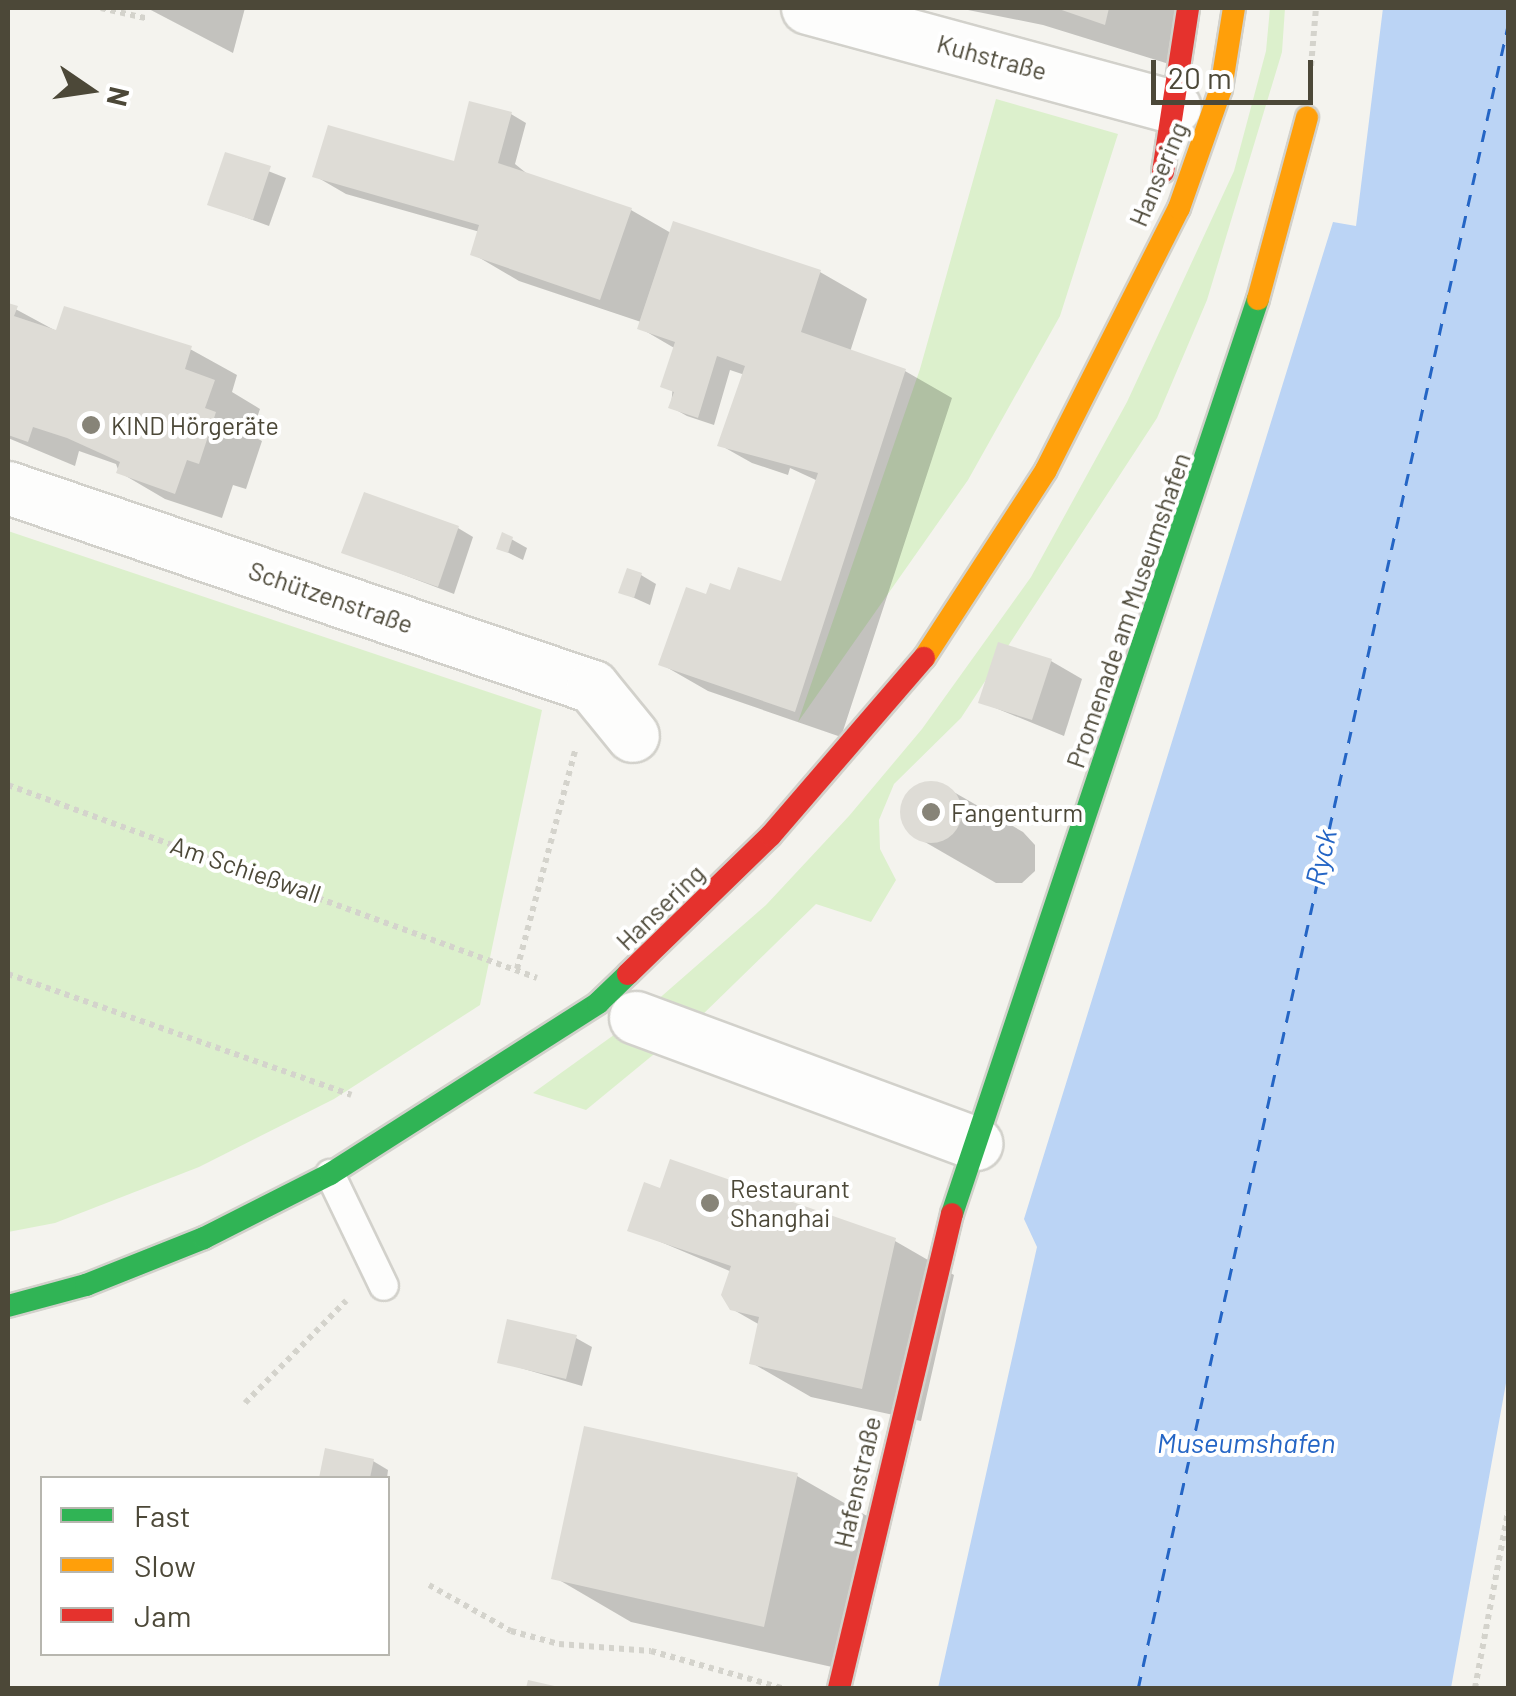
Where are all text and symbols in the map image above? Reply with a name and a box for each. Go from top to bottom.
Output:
street label: Kuhstraße [934,28,1050,86]
north arrow [40,40,140,140]
scale bar [1156,40,1318,102]
text: 20 m [1168,59,1232,95]
text: N [101,84,138,110]
street label: Hansering [1123,117,1193,231]
place label: KIND Hörgeräte [111,410,279,440]
marker: KIND Hörgeräte [80,414,102,436]
street label: Promenade am Museumshafen [1060,448,1196,772]
street label: Schützenstraße [245,555,417,639]
place label: Fangenturm [951,797,1083,827]
marker: Fangenturm [920,801,942,823]
water label: Ryck [1297,826,1343,888]
street label: Am Schießwall [167,829,325,909]
street label: Hansering [610,858,710,956]
place label: Restaurant Shanghai [730,1174,850,1233]
marker: Restaurant Shanghai [699,1192,721,1214]
street label: Hafenstraße [827,1413,887,1551]
water label: Museumshafen [1157,1425,1335,1459]
legend [40,1476,390,1656]
text: Fast [134,1497,191,1533]
text: Slow [134,1547,196,1583]
text: Jam [134,1597,191,1633]

